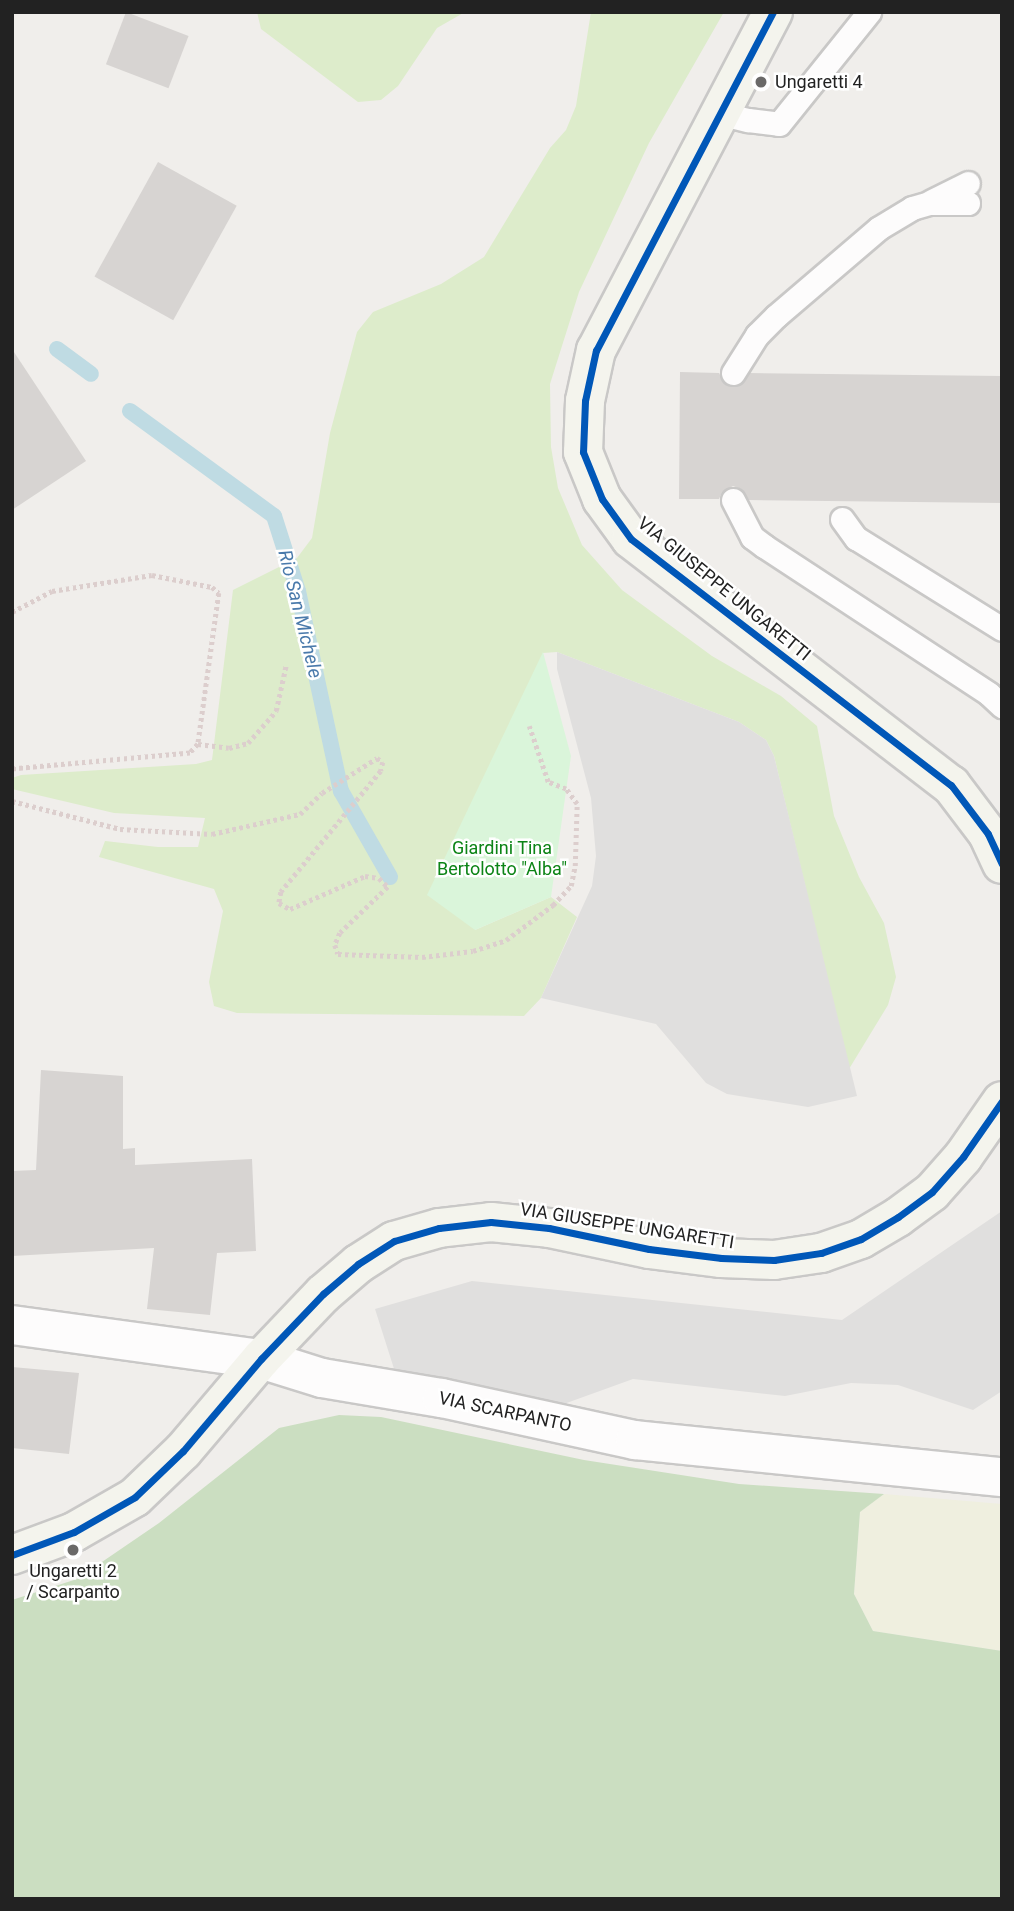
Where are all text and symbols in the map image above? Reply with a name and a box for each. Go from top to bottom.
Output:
place label: Ungaretti 4 [775,71,863,93]
marker: Ungaretti 4 [753,74,769,90]
street label: VIA GIUSEPPE UNGARETTI [633,513,815,665]
water label: Rio San Michele [273,548,327,680]
park label: Giardini Tina Bertolotto "Alba" [437,838,567,880]
street label: VIA GIUSEPPE UNGARETTI [518,1198,736,1254]
street label: VIA SCARPANTO [437,1387,573,1437]
marker: Ungaretti 2 / Scarpanto [65,1542,81,1558]
place label: Ungaretti 2 / Scarpanto [26,1561,120,1604]

